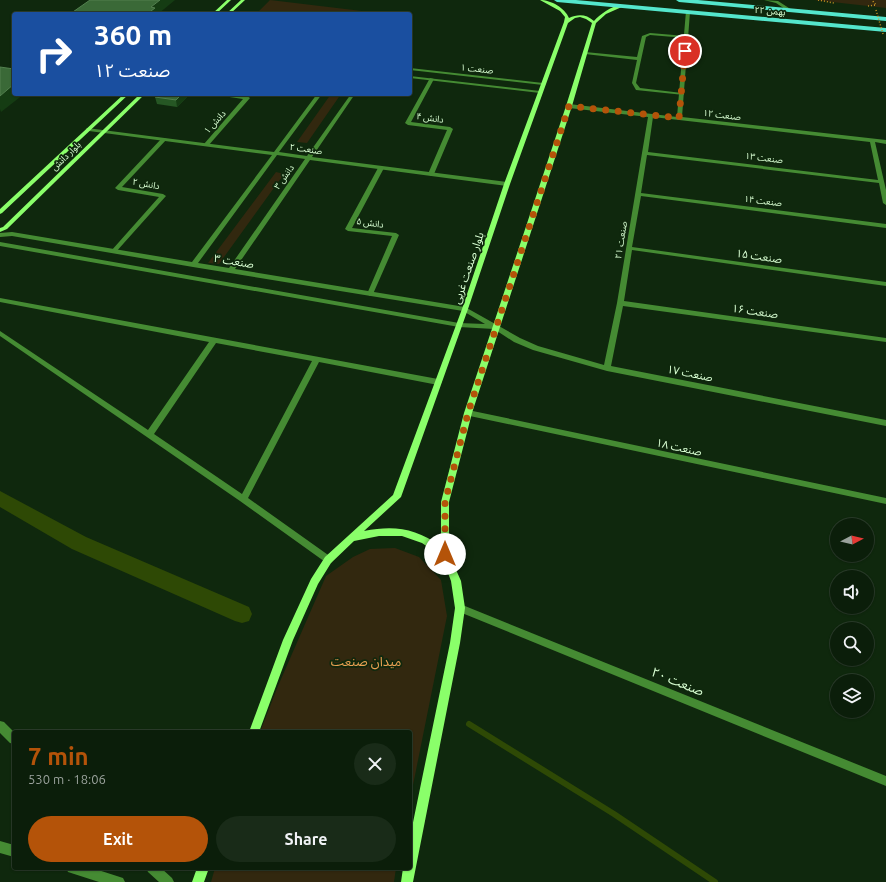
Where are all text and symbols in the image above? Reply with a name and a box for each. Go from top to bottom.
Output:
street label: ۲۲ بهمن [754,5,786,17]
text: 360 m [94,19,172,50]
icon: right [28,28,80,80]
pin [668,34,702,68]
icon: arrive [674,40,696,62]
text: صنعت ۱۲ [94,60,170,80]
street label: صنعت ۱ [460,62,494,76]
street label: دانش ۱ [202,108,228,136]
street label: صنعت ۱۲ [702,108,742,122]
street label: دانش ۴ [416,111,444,125]
street label: بلوار دانش [49,139,84,173]
street label: صنعت ۲ [289,142,323,156]
street label: صنعت ۱۳ [744,151,784,165]
street label: دانش ۳ [272,163,296,191]
street label: دانش ۲ [132,177,160,191]
street label: صنعت ۱۴ [743,194,783,208]
street label: دانش ۵ [356,216,384,230]
street label: صنعت ۲۱ [613,220,629,260]
street label: بلوار صنعت غربی [450,230,487,306]
street label: صنعت ۱۵ [735,247,783,265]
street label: صنعت ۳ [213,252,255,270]
street label: صنعت ۱۶ [731,302,779,320]
street label: صنعت ۱۷ [666,363,714,383]
street label: صنعت ۱۸ [655,436,703,458]
north arrow [830,518,874,562]
map controls [830,518,874,718]
position arrow [424,533,466,575]
button: sound [830,570,874,614]
button: search [830,622,874,666]
park label: میدان صنعت [331,654,402,670]
street label: صنعت ۲۰ [650,664,706,698]
button: layers [830,674,874,718]
text: 7 min [28,743,89,770]
button: close [354,743,396,785]
text: 530 m · 18:06 [28,772,106,786]
button: Exit [28,816,208,862]
button: Share [216,816,396,862]

